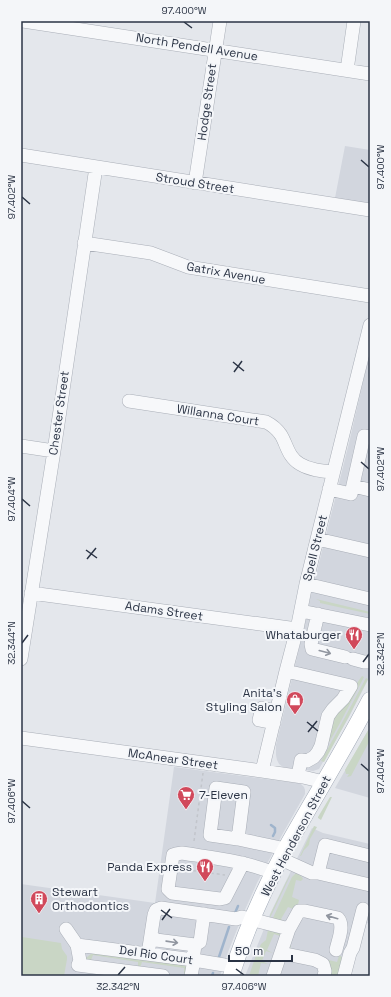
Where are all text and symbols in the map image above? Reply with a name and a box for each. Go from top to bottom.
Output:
text: 97.400°W [161,4,207,17]
street label: North Pendell Avenue [135,29,259,65]
street label: Hodge Street [194,62,220,142]
text: 97.400°W [374,144,387,190]
street label: Stroud Street [155,169,235,197]
text: 97.402°W [5,174,18,219]
street label: Gatrix Avenue [185,258,267,288]
street label: Chester Street [45,370,73,456]
street label: Willanna Court [176,401,260,429]
text: 97.402°W [374,446,387,491]
text: 97.404°W [5,476,18,521]
street label: Spell Street [299,513,331,583]
street label: Adams Street [124,598,204,624]
text: 32.344°N [5,621,18,665]
restaurant icon: Whataburger [344,625,364,650]
place label: Whataburger [266,627,341,643]
text: 32.342°N [374,632,387,676]
one-way arrow [318,649,331,656]
place label: Anita's Styling Salon [206,685,282,715]
shop icon: Anita's Styling Salon [285,690,305,715]
street label: McAnear Street [127,745,219,773]
text: 97.404°W [374,748,387,793]
street label: West Henderson Street [257,773,335,899]
text: 97.406°W [5,778,18,823]
supermarket icon: 7-Eleven [176,785,196,810]
place label: 7-Eleven [199,787,248,803]
restaurant icon: Panda Express [195,857,215,882]
place label: Panda Express [107,859,192,875]
place label: Stewart Orthodontics [52,884,129,914]
building icon: Stewart Orthodontics [29,889,49,914]
one-way arrow [325,913,338,921]
scale bar [229,937,292,963]
one-way arrow [165,938,178,946]
street label: Del Rio Court [118,942,194,968]
text: 50 m [235,943,263,959]
text: 32.342°N [96,980,140,993]
text: 97.406°W [222,980,267,993]

